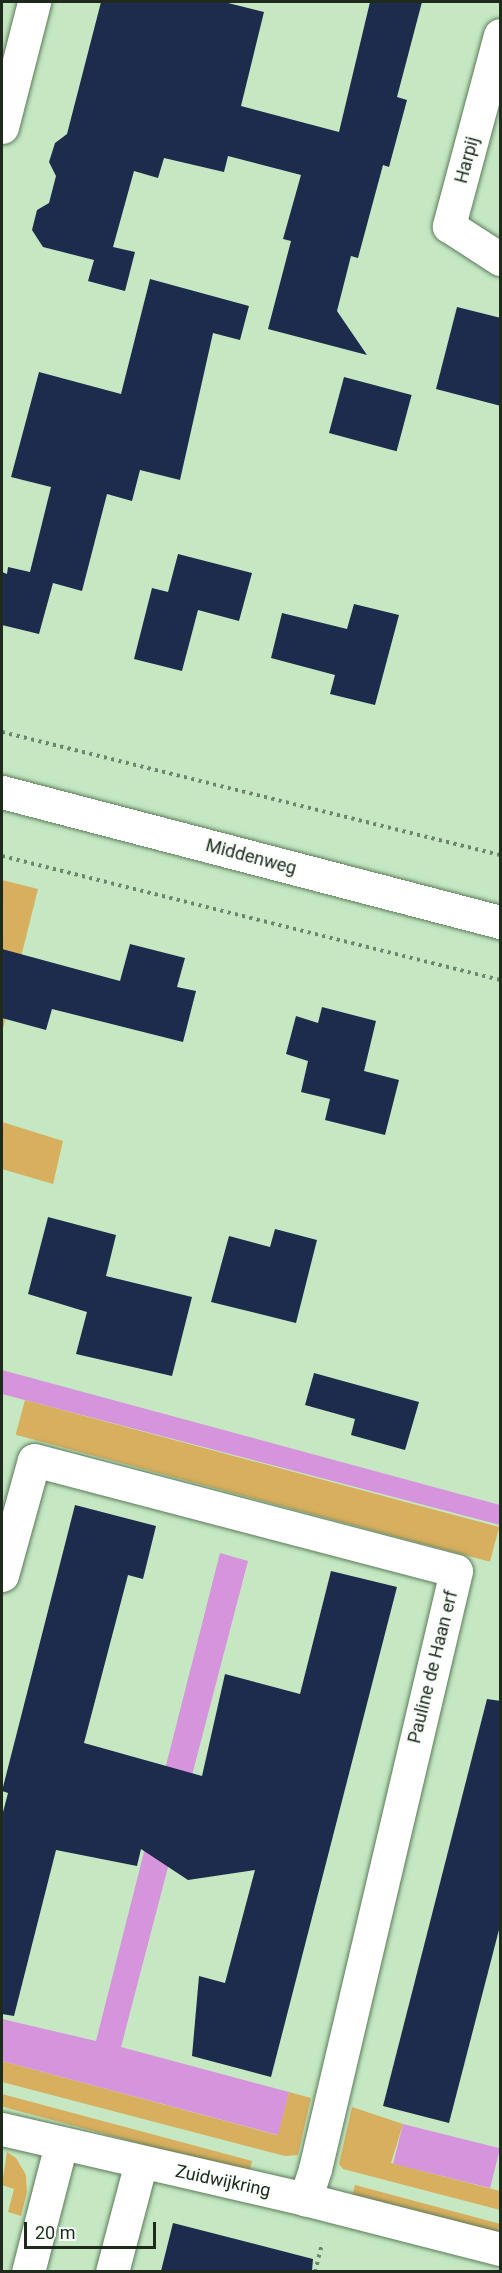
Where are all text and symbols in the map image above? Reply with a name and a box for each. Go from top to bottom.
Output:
street label: Harpij [450,134,484,186]
street label: Middenweg [203,835,299,879]
street label: Pauline de Haan erf [404,1588,462,1746]
street label: Zuidwijkring [173,2160,273,2202]
scale bar [27,2210,159,2248]
text: 20 m [35,2222,75,2243]

